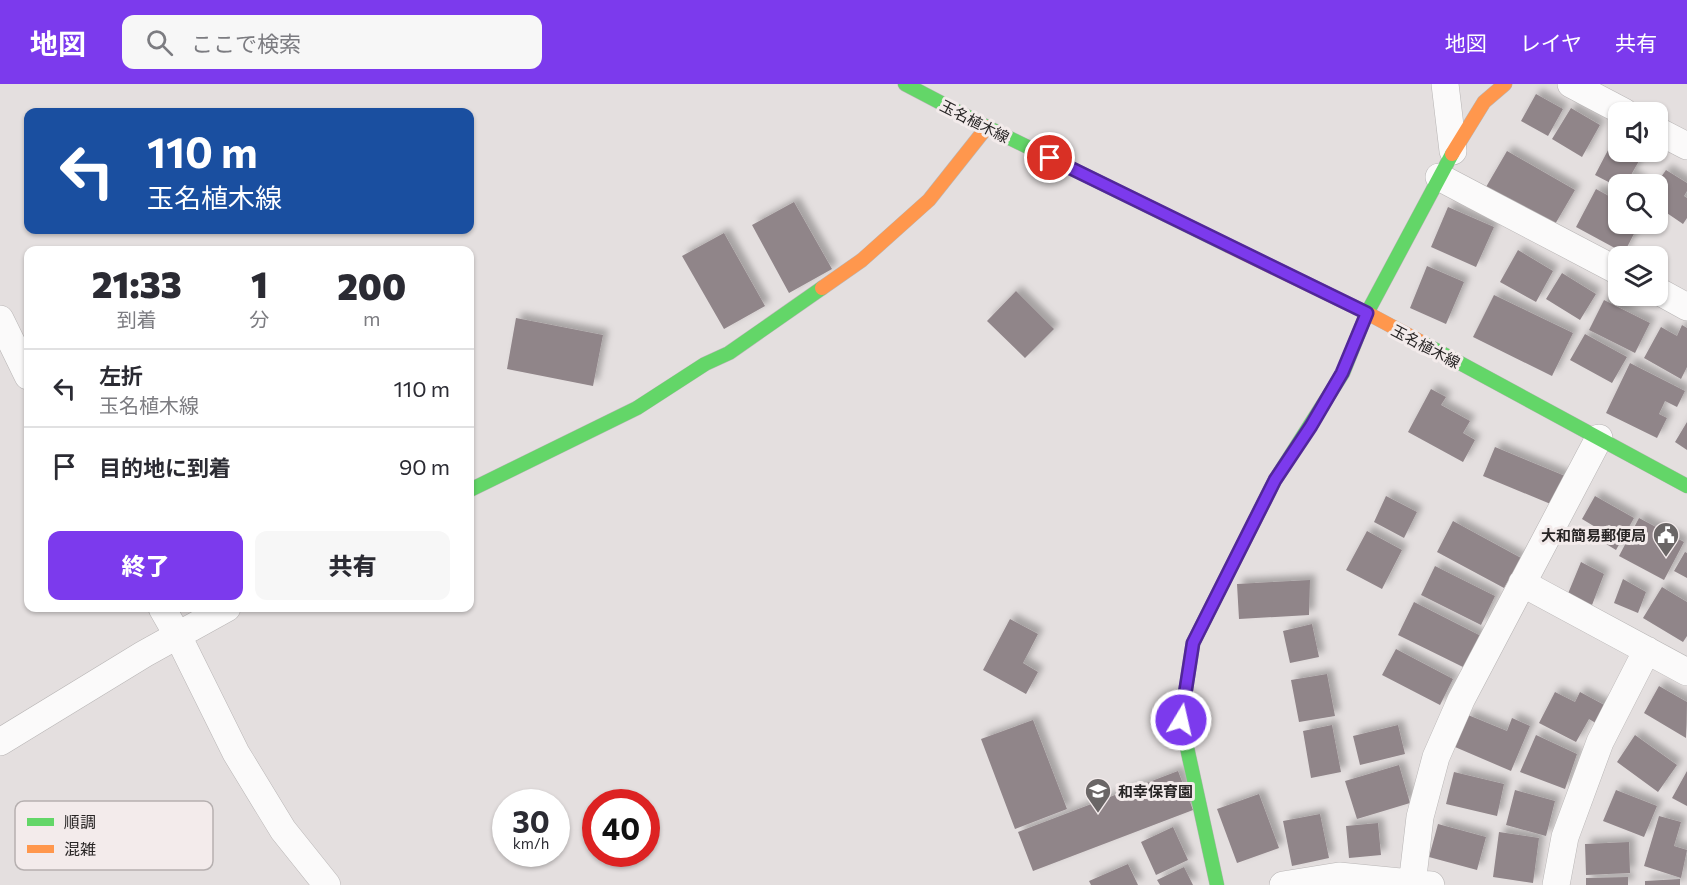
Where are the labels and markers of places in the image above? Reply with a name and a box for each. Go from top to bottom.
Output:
pin [1024,132,1075,183]
public building icon: 大和簡易郵便局 [1651,520,1681,558]
place label: 大和簡易郵便局 [1541,526,1646,544]
school or university icon: 和幸保育園 [1083,776,1113,814]
place label: 和幸保育園 [1118,782,1193,800]

